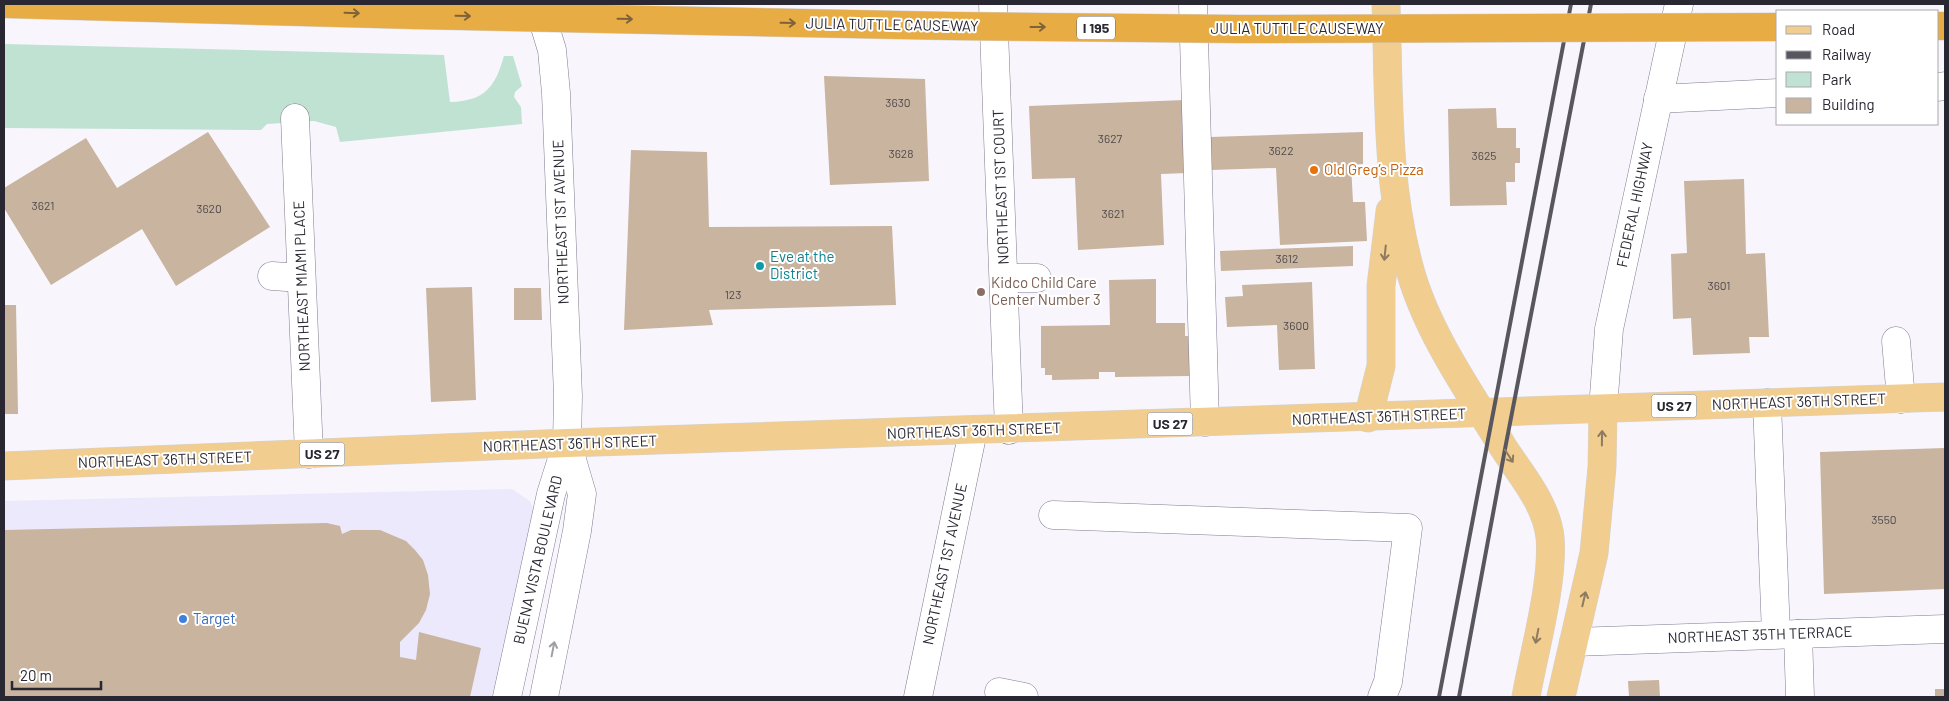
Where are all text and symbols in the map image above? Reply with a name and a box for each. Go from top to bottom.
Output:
one-way arrow [344,8,360,18]
legend [1776,10,1939,125]
one-way arrow [454,11,471,21]
street label: JULIA TUTTLE CAUSEWAY [805,13,979,35]
one-way arrow [617,14,633,24]
road number: I 195 [1077,16,1115,40]
one-way arrow [780,18,796,28]
street label: JULIA TUTTLE CAUSEWAY [1211,19,1383,37]
text: Road [1822,20,1855,38]
one-way arrow [1030,22,1046,32]
text: Railway [1822,45,1871,63]
text: Park [1822,70,1852,88]
house number: 3630 [885,95,911,109]
text: Building [1822,95,1875,113]
street label: NORTHEAST 1ST COURT [988,109,1012,265]
house number: 3627 [1098,131,1123,145]
street label: NORTHEAST 1ST AVENUE [548,139,572,305]
street label: FEDERAL HIGHWAY [1612,141,1656,269]
house number: 3622 [1268,143,1294,157]
house number: 3628 [888,146,914,160]
house number: 3625 [1472,148,1496,162]
place label: Old Greg’s Pizza [1324,160,1424,178]
marker: Old Greg’s Pizza [1308,164,1320,176]
house number: 3621 [32,198,54,212]
street label: NORTHEAST MIAMI PLACE [289,200,313,372]
house number: 3620 [196,201,222,215]
house number: 3621 [1102,206,1124,220]
one-way arrow [1380,245,1390,261]
place label: Eve at the District [770,247,834,282]
house number: 3612 [1276,251,1298,265]
marker: Eve at the District [754,260,766,272]
place label: Kidco Child Care Center Number 3 [991,273,1101,308]
house number: 3601 [1707,278,1731,292]
marker: Kidco Child Care Center Number 3 [975,286,987,298]
house number: 123 [725,287,741,301]
house number: 3600 [1283,318,1309,332]
street label: NORTHEAST 36TH STREET [1712,389,1886,413]
road number: US 27 [1652,394,1696,418]
street label: NORTHEAST 36TH STREET [1292,404,1466,428]
road number: US 27 [1148,412,1192,436]
street label: NORTHEAST 36TH STREET [887,418,1061,442]
one-way arrow [1597,430,1607,446]
street label: NORTHEAST 36TH STREET [483,431,657,455]
road number: US 27 [300,442,344,466]
street label: NORTHEAST 36TH STREET [78,447,252,471]
one-way arrow [1504,448,1514,462]
street label: BUENA VISTA BOULEVARD [509,474,565,646]
street label: NORTHEAST 1ST AVENUE [918,481,970,646]
house number: 3550 [1871,512,1897,526]
one-way arrow [1580,591,1589,607]
place label: Target [193,609,236,627]
marker: Target [177,613,189,625]
street label: NORTHEAST 35TH TERRACE [1667,622,1853,646]
one-way arrow [1532,628,1542,644]
one-way arrow [549,642,558,658]
scale bar [12,658,101,690]
text: 20 m [20,666,52,684]

